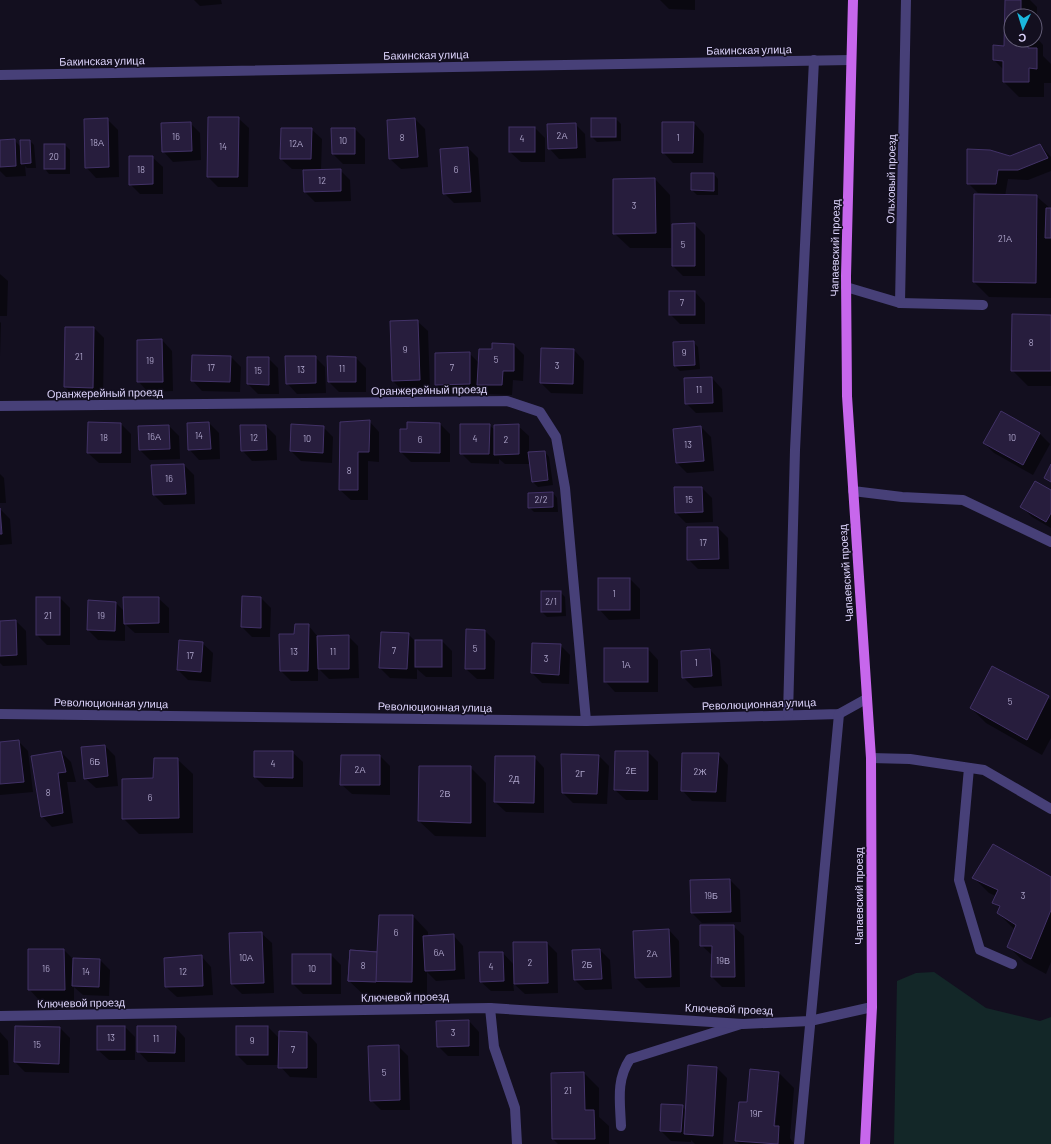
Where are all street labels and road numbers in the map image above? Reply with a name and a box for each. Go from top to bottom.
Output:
street label: Бакинская улица [706,42,793,57]
street label: Бакинская улица [383,47,470,62]
street label: Бакинская улица [59,53,146,68]
street label: Ольховый проезд [883,134,898,224]
street label: Чапаевский проезд [827,199,842,297]
street label: Оранжерейный проезд [371,382,488,397]
street label: Оранжерейный проезд [47,385,164,400]
street label: Чапаевский проезд [836,523,855,622]
street label: Революционная улица [54,695,169,710]
street label: Революционная улица [702,695,817,712]
street label: Революционная улица [378,699,493,714]
street label: Чапаевский проезд [852,847,865,945]
street label: Ключевой проезд [361,989,450,1004]
street label: Ключевой проезд [37,995,126,1010]
street label: Ключевой проезд [685,1000,774,1017]

